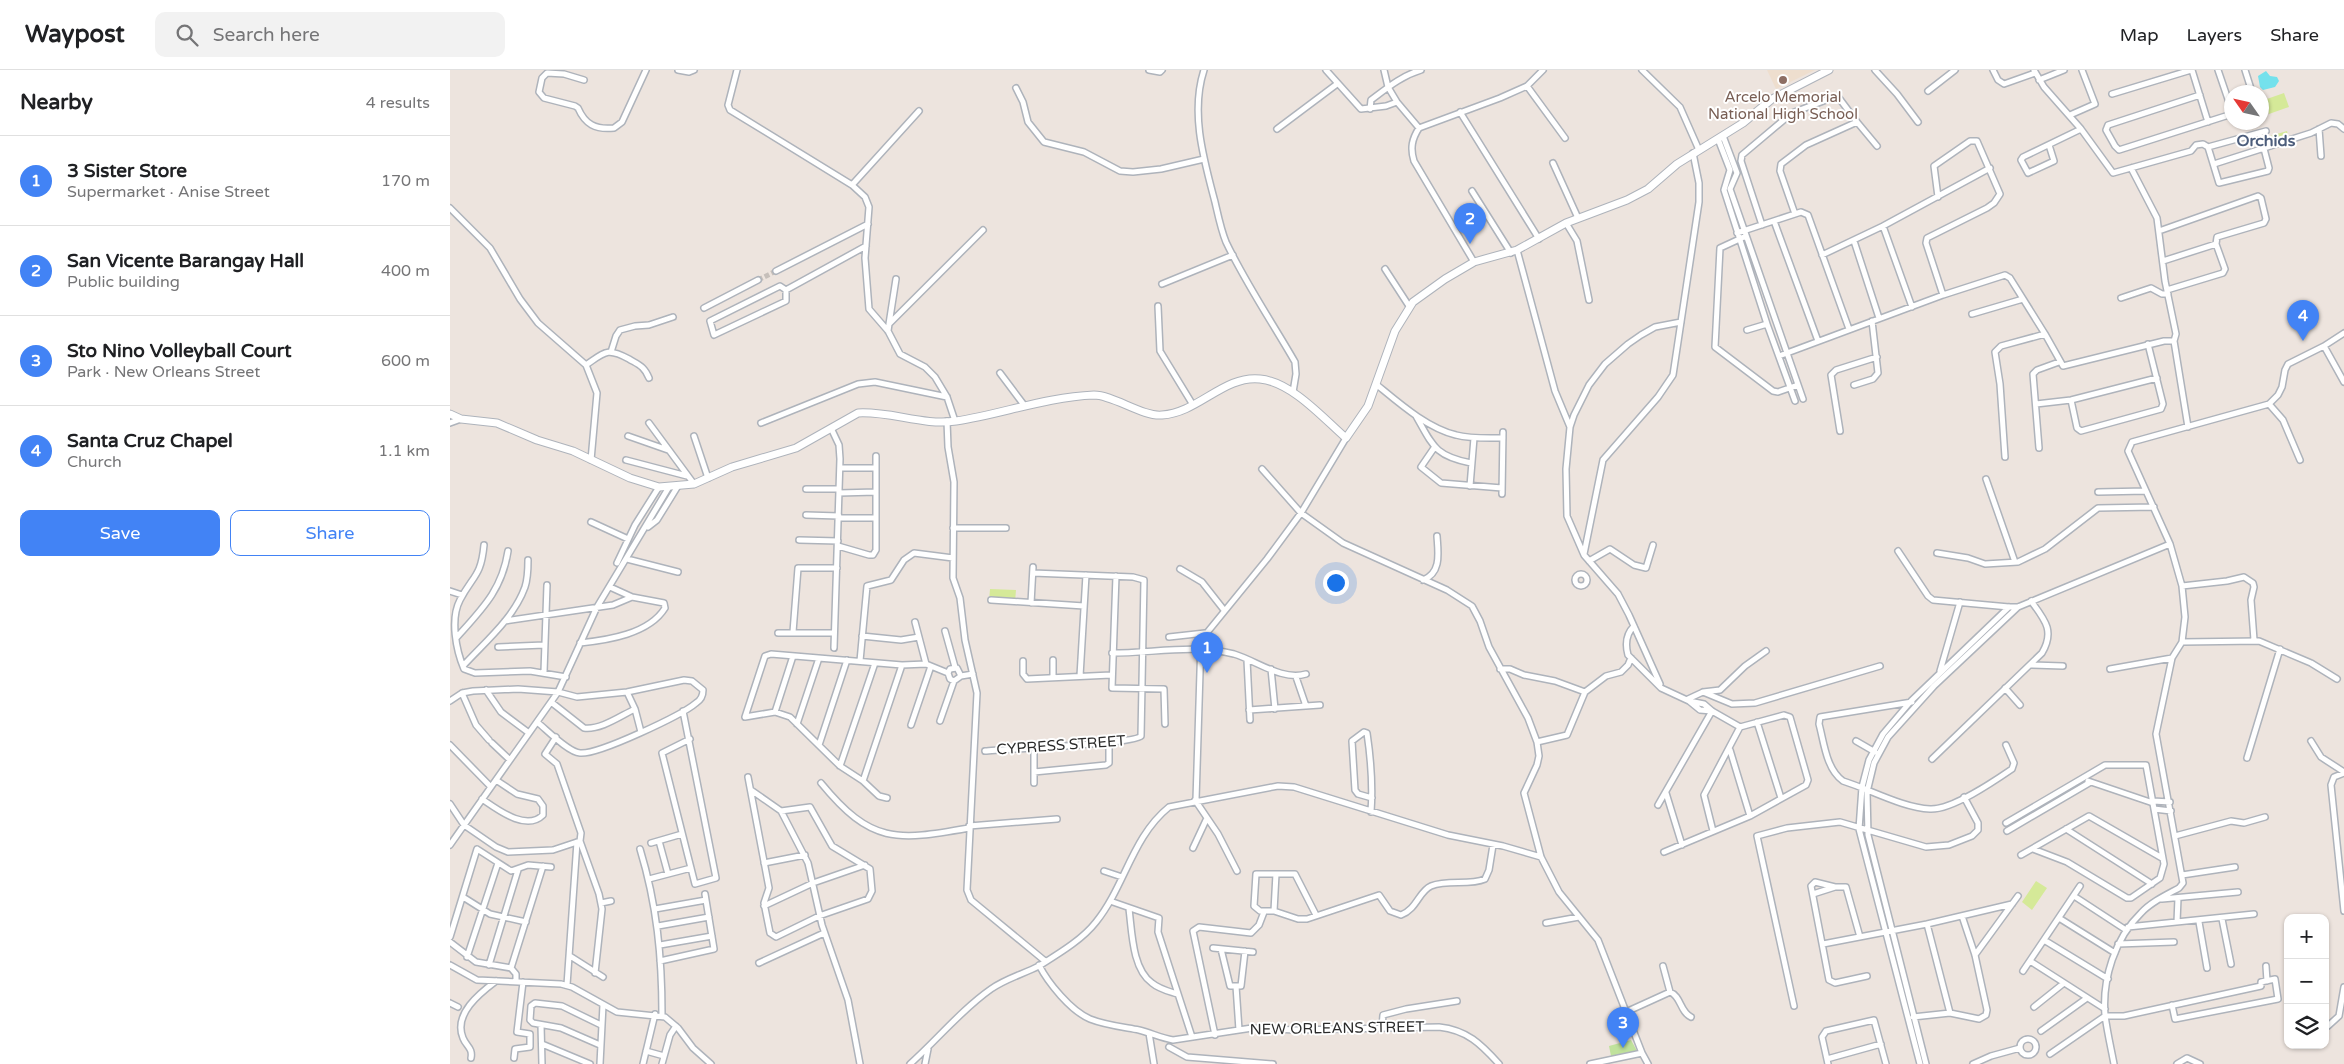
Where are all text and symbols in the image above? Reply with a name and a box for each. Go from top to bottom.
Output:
search box [155,12,505,57]
text: Waypost [25,20,125,49]
icon: search [173,21,201,49]
text: Search here [213,24,320,46]
text: Map [2120,24,2159,46]
text: Layers [2187,24,2242,46]
text: Share [2270,24,2319,46]
marker: Arcelo Memorial National High School [1777,74,1789,86]
north arrow [2224,85,2269,130]
place label: Arcelo Memorial National High School [1708,88,1858,123]
text: Nearby [20,90,93,115]
text: 4 results [366,93,430,113]
district label: Orchids [2237,131,2296,151]
text: 3 Sister Store [67,160,187,182]
text: 1 [31,171,41,191]
text: 170 m [381,171,430,191]
text: Supermarket · Anise Street [67,182,270,202]
pin: 2 [1454,203,1486,244]
text: San Vicente Barangay Hall [67,250,304,272]
text: 2 [31,261,41,281]
text: 400 m [381,261,430,281]
text: Public building [67,272,180,292]
pin: 4 [2287,300,2319,341]
text: Sto Nino Volleyball Court [67,340,291,362]
text: 3 [31,351,41,371]
text: 600 m [381,351,430,371]
text: Park · New Orleans Street [67,362,260,382]
text: Santa Cruz Chapel [67,430,233,452]
text: 4 [31,441,41,461]
text: 1.1 km [378,441,430,461]
text: Church [67,452,122,472]
button: Save [20,510,220,556]
button: Share [230,510,430,556]
your location [1323,570,1349,596]
pin: 1 [1191,632,1223,673]
street label: CYPRESS STREET [996,732,1126,758]
map controls [2284,914,2329,1049]
button: + [2284,914,2329,959]
button: − [2284,959,2329,1004]
button: layers [2284,1004,2329,1049]
pin: 3 [1607,1007,1639,1048]
street label: NEW ORLEANS STREET [1249,1017,1425,1039]

